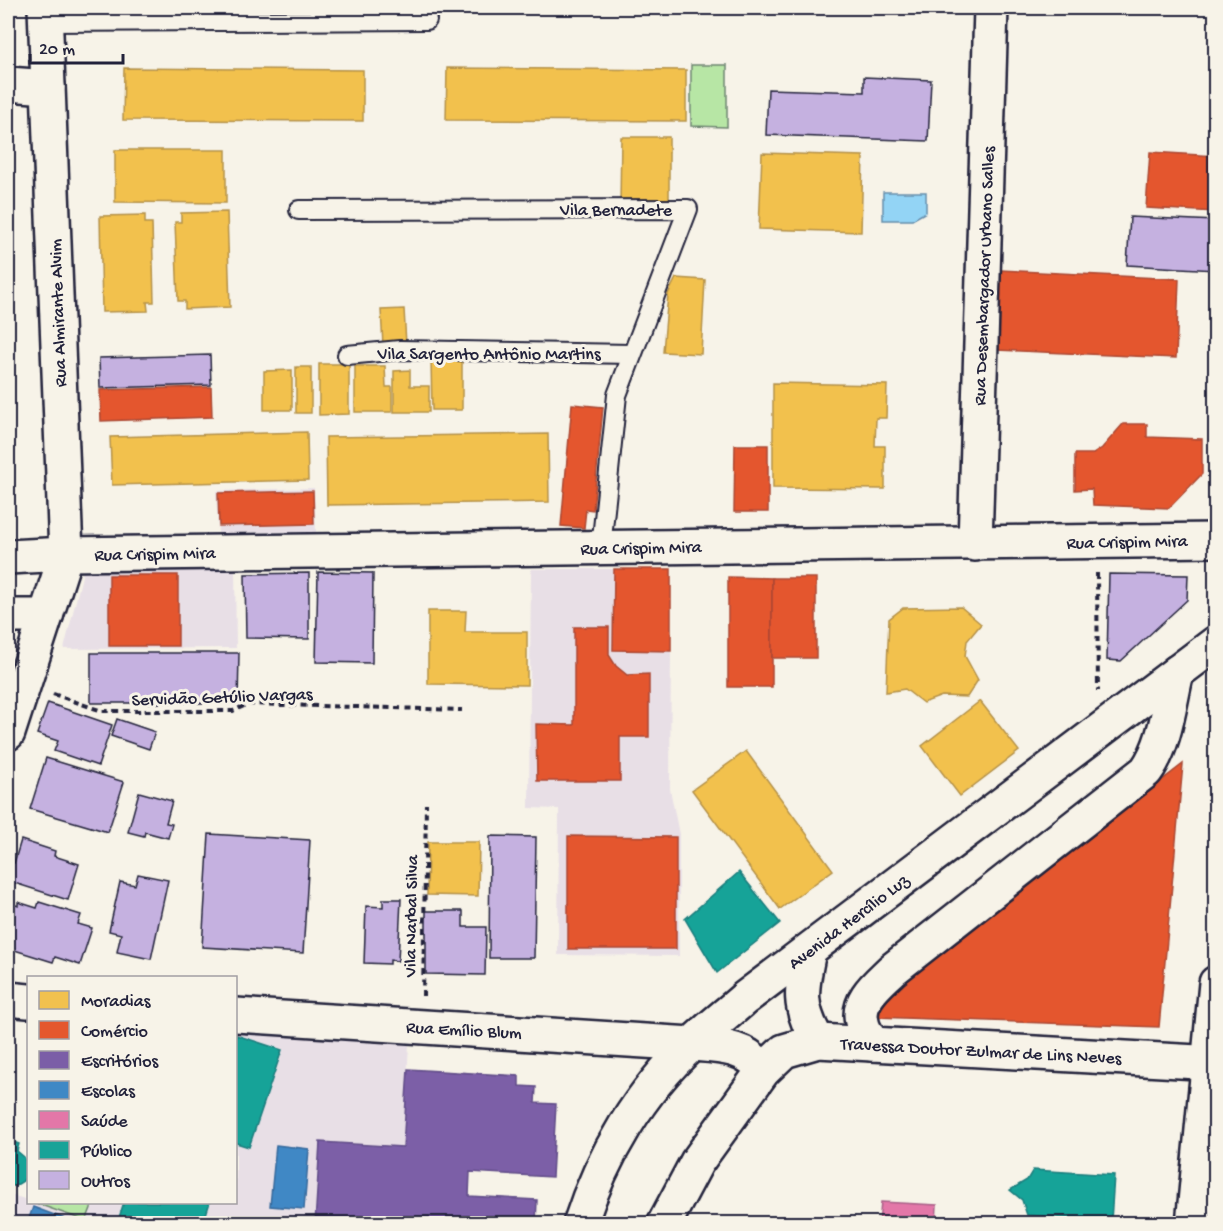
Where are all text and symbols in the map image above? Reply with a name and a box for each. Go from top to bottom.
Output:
scale bar [30,27,123,65]
text: 20 m [39,40,75,61]
street label: Rua Desembargador Urbano Salles [970,145,1001,406]
street label: Vila Bernadete [559,201,673,222]
street label: Rua Almirante Alvim [46,238,73,387]
street label: Vila Sargento Antônio Martins [376,345,602,366]
street label: Rua Crispim Mira [1066,532,1189,555]
street label: Rua Crispim Mira [580,538,703,561]
street label: Rua Crispim Mira [94,544,217,567]
street label: Servidão Getúlio Vargas [131,685,314,712]
street label: Vila Narbal Silva [401,854,424,978]
street label: Avenida Hercílio Luz [785,870,915,975]
legend [27,976,237,1204]
text: Moradias [81,992,152,1013]
street label: Rua Emílio Blum [405,1018,522,1045]
text: Comércio [81,1022,148,1043]
street label: Travessa Doutor Zulmar de Lins Neves [839,1035,1123,1070]
text: Escritórios [81,1052,160,1073]
text: Escolas [81,1082,136,1103]
text: Saúde [81,1112,128,1133]
text: Público [80,1142,132,1163]
text: Outros [81,1172,131,1193]

